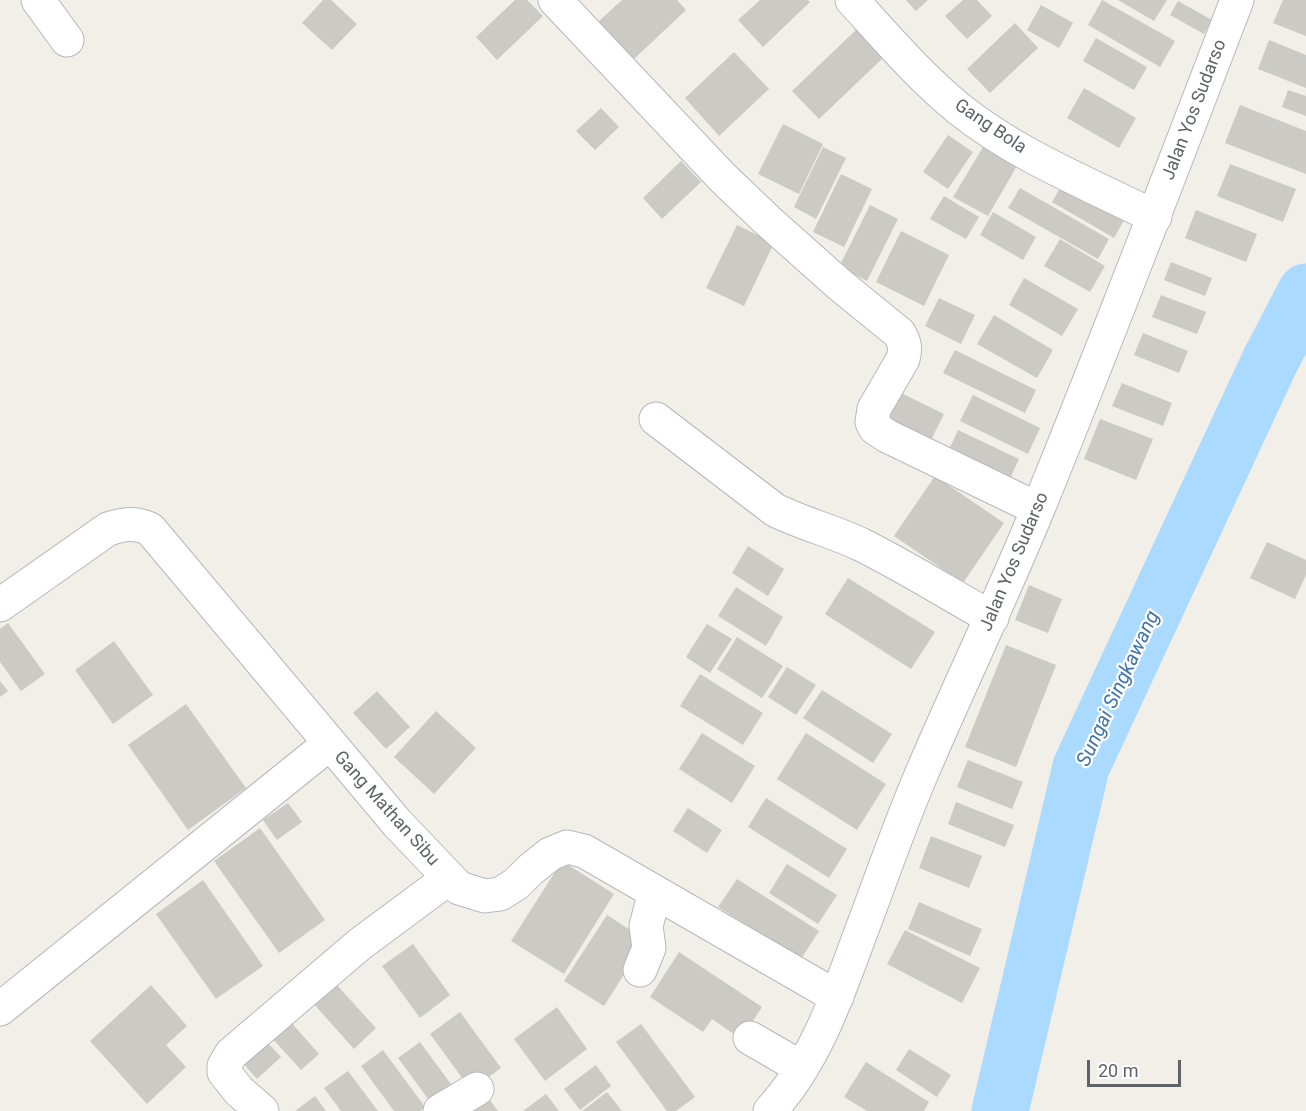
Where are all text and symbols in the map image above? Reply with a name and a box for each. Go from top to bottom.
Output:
street label: Jalan Yos Sudarso [1158,37,1232,183]
street label: Gang Bola [950,95,1030,159]
street label: Jalan Yos Sudarso [976,489,1054,635]
water label: Sungai Singkawang [1072,607,1166,771]
street label: Gang Mathan Sibu [329,747,443,871]
scale bar [1090,1048,1184,1086]
text: 20 m [1098,1060,1138,1081]

